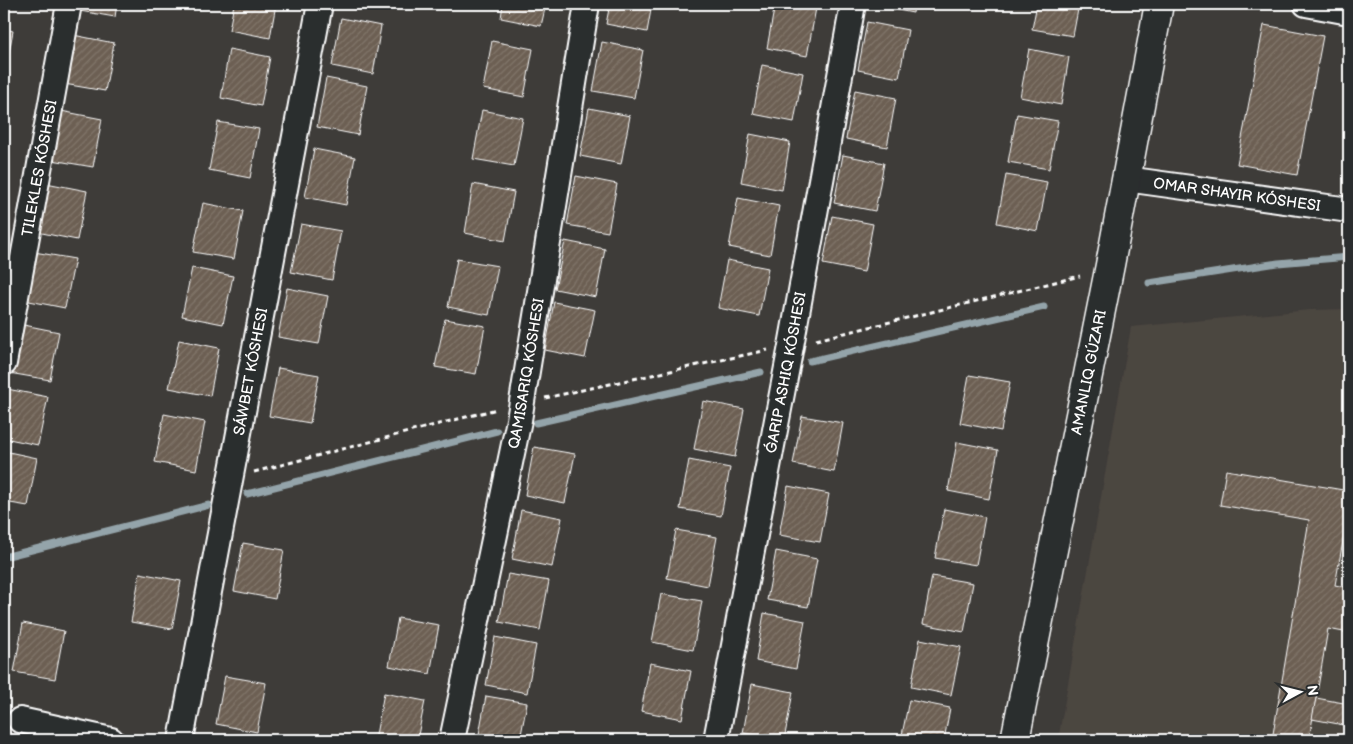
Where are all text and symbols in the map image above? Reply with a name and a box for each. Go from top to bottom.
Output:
street label: TILEKLES KÓSHESI [18,98,62,238]
street label: OMAR SHAYIR KÓSHESI [1152,174,1322,216]
street label: ǴARIP ASHIQ KÓSHESI [762,290,811,455]
street label: QAMISARIQ KÓSHESI [504,297,549,451]
street label: SÁWBET KÓSHESI [230,306,272,437]
street label: AMANLIQ GÚZARI [1067,308,1111,437]
north arrow [1276,666,1326,716]
text: N [1303,684,1321,697]

